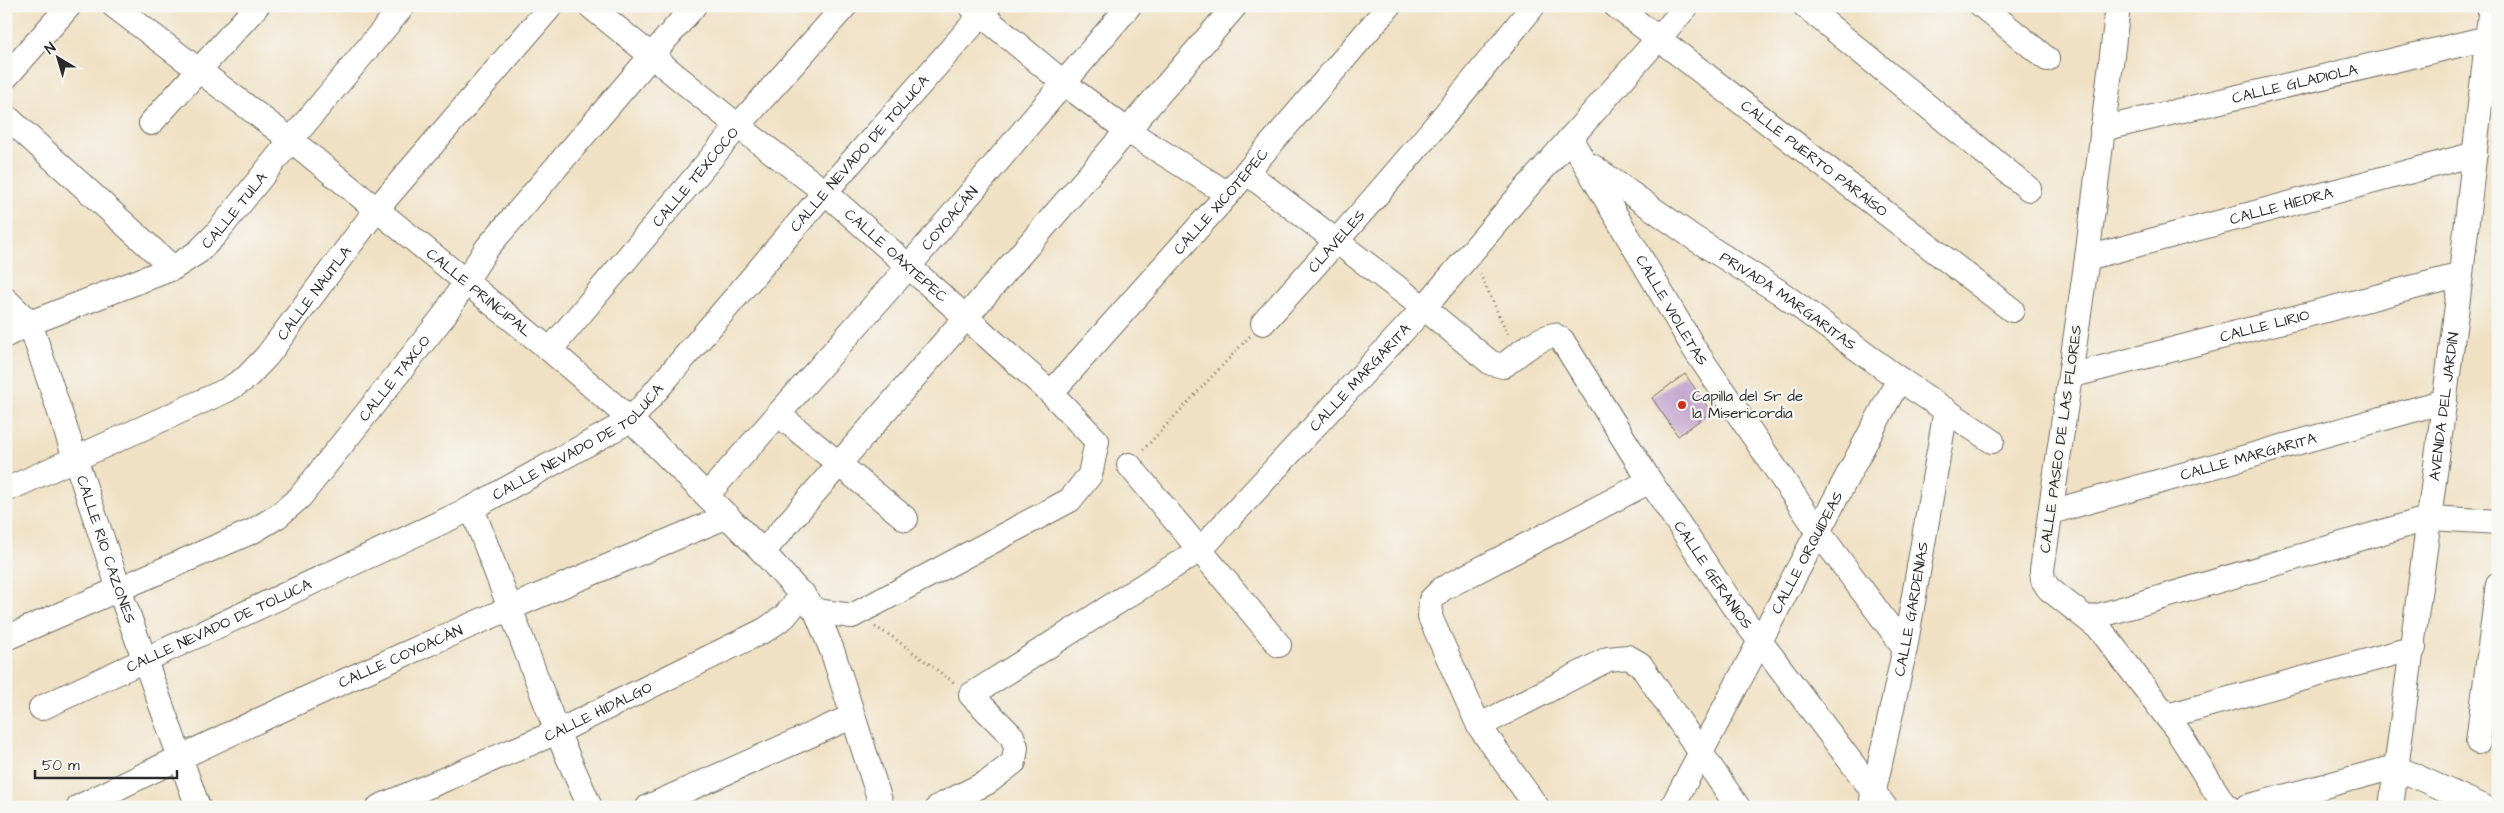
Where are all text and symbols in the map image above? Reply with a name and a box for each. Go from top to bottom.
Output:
north arrow [32,32,82,82]
text: N [41,38,60,59]
street label: CALLE GLADIOLA [2230,59,2360,109]
street label: CALLE NEVADO DE TOLUCA [785,70,934,236]
street label: CALLE PUERTO PARAÍSO [1736,95,1892,222]
street label: CALLE TEXCOCO [647,122,743,231]
street label: CALLE XICOTEPEC [1168,143,1273,259]
street label: CALLE TULA [197,167,272,253]
street label: COYOACÁN [916,182,983,255]
street label: CALLE HIEDRA [2227,182,2336,230]
street label: CALLE OAXTEPEC [840,204,953,307]
street label: CLAVELES [1303,205,1370,277]
street label: CALLE NAUTLA [272,241,356,345]
street label: CALLE PRINCIPAL [422,243,537,342]
street label: PRIVADA MARGARITAS [1716,246,1861,355]
street label: CALLE VIOLETAS [1631,251,1713,370]
street label: CALLE LIRIO [2218,304,2312,347]
street label: CALLE MARGARITA [1305,318,1416,436]
street label: CALLE PASEO DE LAS FLORES [2035,323,2087,554]
street label: CALLE TAXCO [354,331,435,426]
street label: AVENIDA DEL JARDÍN [2424,331,2464,482]
street label: CALLE NEVADO DE TOLUCA [489,378,669,505]
place label: Capilla del Sr de la Misericordia [1692,386,1803,424]
marker: Capilla del Sr de la Misericordia [1676,399,1688,411]
street label: CALLE MARGARITA [2178,427,2319,486]
street label: CALLE RÍO CAZONES [71,473,141,627]
street label: CALLE ORQUÍDEAS [1766,487,1848,618]
street label: CALLE GERANIOS [1669,517,1758,634]
street label: CALLE GARDENIAS [1889,540,1934,678]
street label: CALLE NEVADO DE TOLUCA [123,573,315,678]
street label: CALLE COYOACÁN [335,620,466,693]
street label: CALLE HIDALGO [541,677,656,747]
scale bar [35,748,178,780]
text: 50 m [42,755,80,776]

